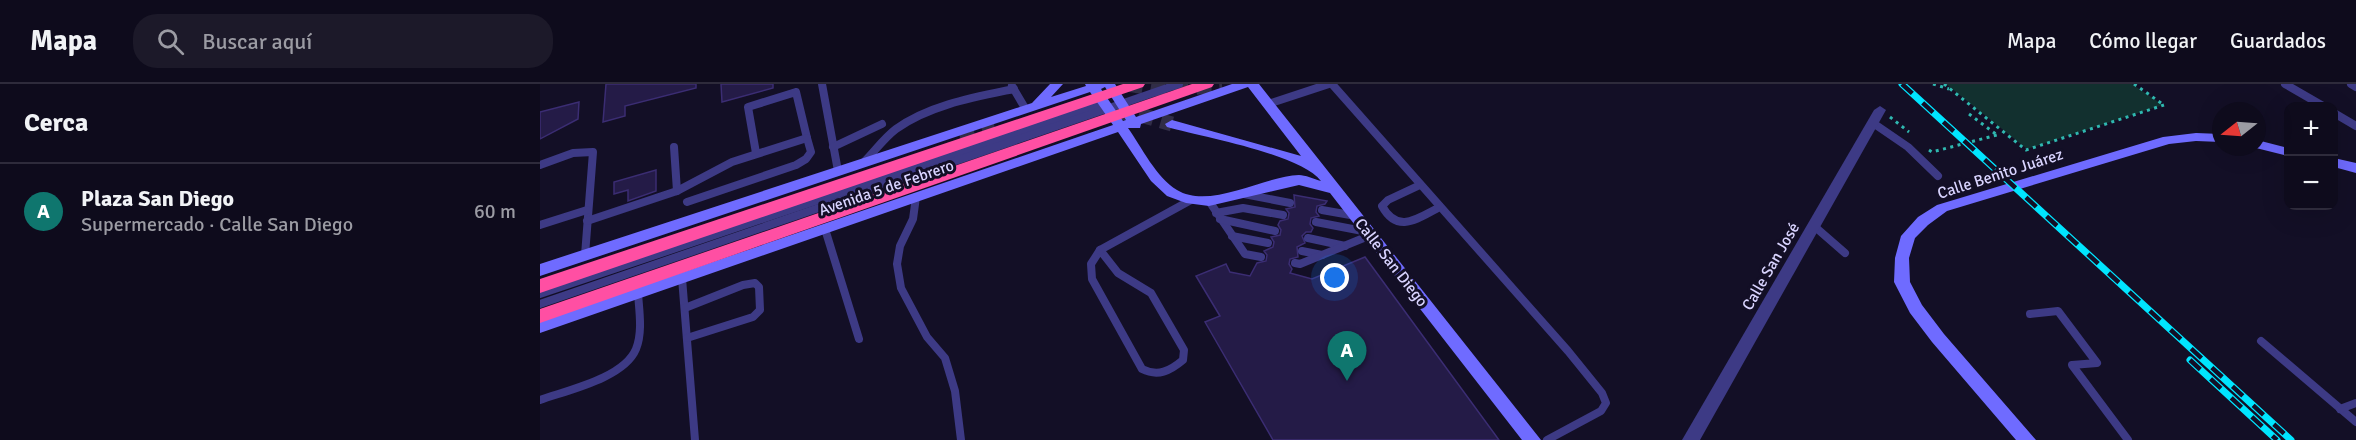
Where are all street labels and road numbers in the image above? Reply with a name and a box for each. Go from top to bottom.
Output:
street label: Calle Benito Juárez [1935,144,2066,204]
street label: Avenida 5 de Febrero [816,155,957,220]
street label: Calle San Diego [1350,214,1432,311]
street label: Calle San José [1738,219,1804,314]

